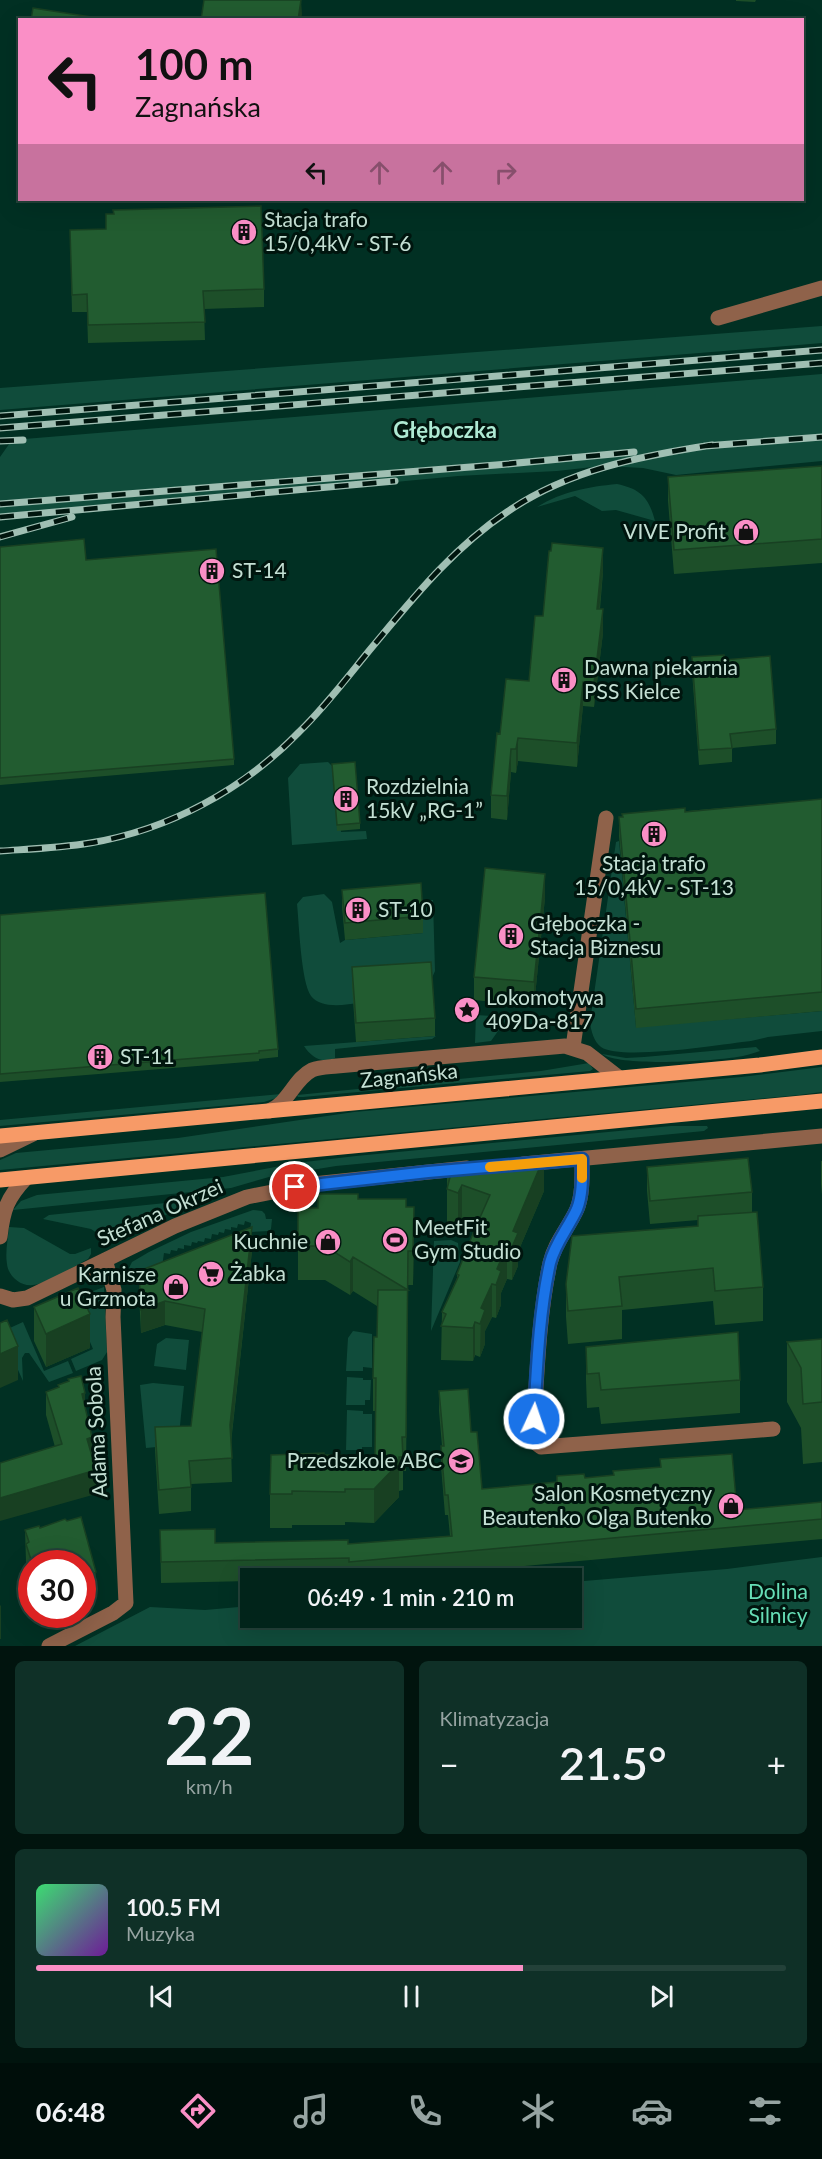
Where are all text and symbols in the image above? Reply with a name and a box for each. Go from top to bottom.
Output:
text: 100 m [135,39,253,89]
icon: left [36,42,114,120]
text: Zagnańska [135,90,261,123]
icon: left [300,156,333,189]
icon: ahead [363,156,396,189]
icon: ahead [426,156,459,189]
icon: right [489,156,522,189]
place label: Stacja trafo 15/0,4kV - ST-6 [264,206,411,255]
building icon: Stacja trafo 15/0,4kV - ST-6 [229,217,259,247]
district label: Głęboczka [393,416,497,443]
shop icon: VIVE Profit [731,517,761,547]
place label: VIVE Profit [623,518,726,543]
building icon: ST-14 [197,556,227,586]
place label: ST-14 [232,557,287,582]
place label: Dawna piekarnia PSS Kielce [584,654,738,703]
building icon: Dawna piekarnia PSS Kielce [549,665,579,695]
place label: Rozdzielnia 15kV „RG-1” [366,773,483,822]
building icon: Rozdzielnia 15kV „RG-1” [331,784,361,814]
building icon: Stacja trafo 15/0,4kV - ST-13 [639,819,669,849]
place label: Stacja trafo 15/0,4kV - ST-13 [574,850,734,899]
building icon: ST-10 [343,895,373,925]
place label: ST-10 [378,896,433,921]
place label: Głęboczka - Stacja Biznesu [530,910,661,959]
building icon: Głęboczka - Stacja Biznesu [496,921,526,951]
place label: Lokomotywa 409Da-817 [486,984,604,1033]
place icon: Lokomotywa 409Da-817 [452,995,482,1025]
building icon: ST-11 [85,1042,115,1072]
place label: ST-11 [120,1043,175,1068]
street label: Zagnańska [359,1057,459,1092]
pin [269,1161,320,1212]
icon: arrive [278,1170,311,1203]
street label: Stefana Okrzei [93,1173,226,1251]
place label: MeetFit Gym Studio [414,1214,521,1263]
sports icon: MeetFit Gym Studio [380,1225,410,1255]
shop icon: Kuchnie [313,1227,343,1257]
place label: Kuchnie [233,1228,308,1253]
supermarket icon: Żabka [196,1259,226,1289]
place label: Żabka [230,1260,286,1285]
place label: Karnisze u Grzmota [60,1261,156,1310]
shop icon: Karnisze u Grzmota [161,1272,191,1302]
street label: Adama Sobola [80,1366,111,1498]
position arrow [502,1387,566,1451]
school or university icon: Przedszkole ABC [446,1446,476,1476]
place label: Przedszkole ABC [287,1447,442,1472]
place label: Salon Kosmetyczny Beautenko Olga Butenko [482,1480,712,1529]
shop icon: Salon Kosmetyczny Beautenko Olga Butenko [716,1491,746,1521]
speed limit sign: 30 [18,1550,96,1628]
park label: Dolina Silnicy [748,1578,808,1627]
text: 06:49 · 1 min · 210 m [308,1584,514,1611]
text: 22 [164,1688,254,1782]
text: Klimatyzacja [440,1706,549,1730]
text: 21.5° [559,1736,667,1790]
text: − [440,1744,459,1784]
text: + [767,1744,786,1784]
text: km/h [186,1774,233,1798]
text: 100.5 FM [126,1894,221,1921]
text: Muzyka [126,1921,195,1945]
icon: previous [145,1980,178,2013]
icon: pause [395,1980,428,2013]
icon: next [645,1980,678,2013]
icon: directions [177,2090,219,2132]
icon: music [290,2090,332,2132]
icon: phone [404,2090,446,2132]
icon: climate [517,2090,559,2132]
icon: car [631,2090,673,2132]
icon: filters [744,2090,786,2132]
text: 06:48 [36,2095,105,2128]

